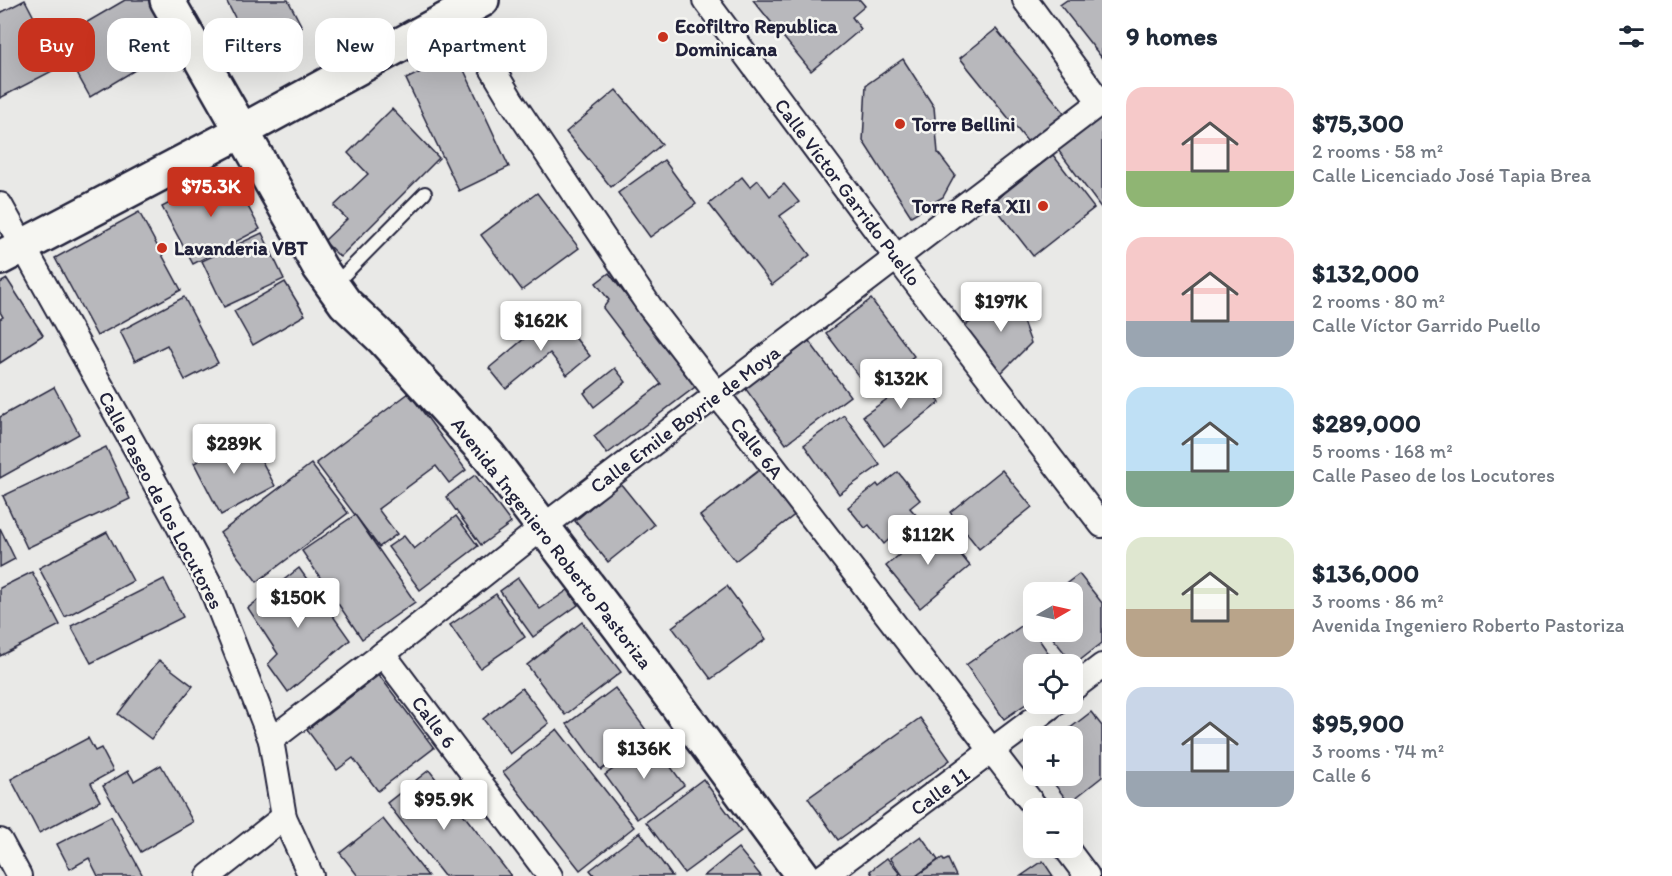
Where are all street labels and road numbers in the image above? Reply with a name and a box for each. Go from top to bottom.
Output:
street label: Calle Víctor Garrido Puello [770,93,926,291]
street label: Calle Emile Boyrie de Moya [585,339,785,498]
street label: Calle Paseo de los Locutores [93,387,229,613]
street label: Calle 6A [725,412,789,484]
street label: Avenida Ingeniero Roberto Pastoriza [446,413,658,674]
street label: Calle 6 [407,691,461,753]
street label: Calle 11 [906,762,974,820]

